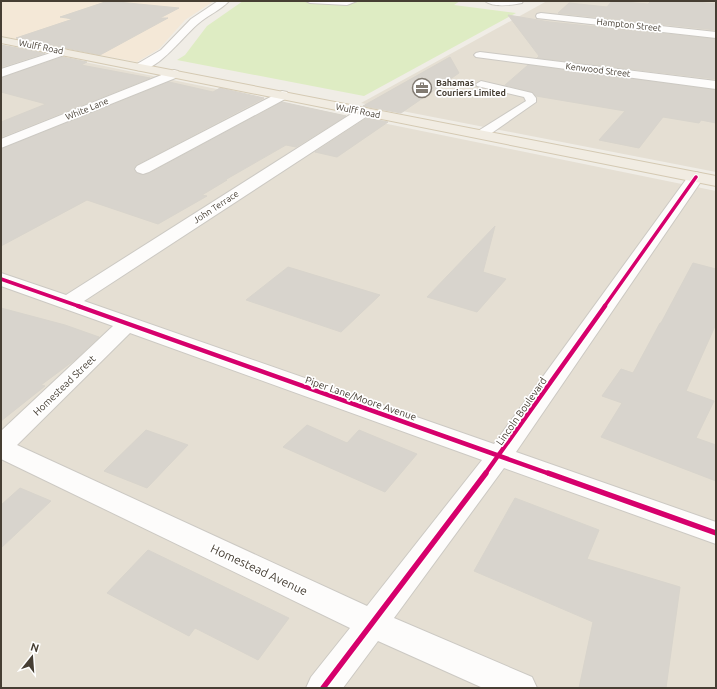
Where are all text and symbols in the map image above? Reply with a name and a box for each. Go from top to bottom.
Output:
street label: Hampton Street [596,17,662,33]
street label: Wulff Road [18,38,64,56]
street label: Kenwood Street [565,61,632,79]
office icon: Bahamas Couriers Limited [411,77,433,99]
place label: Bahamas Couriers Limited [436,78,506,98]
street label: White Lane [64,96,110,122]
street label: Wulff Road [335,102,381,120]
street label: John Terrace [191,189,241,225]
street label: Homestead Street [31,353,98,418]
street label: Piper Lane/Moore Avenue [304,374,418,423]
street label: Lincoln Boulevard [494,375,549,447]
street label: Homestead Avenue [209,541,310,598]
north arrow [12,637,52,677]
text: N [29,640,41,654]

